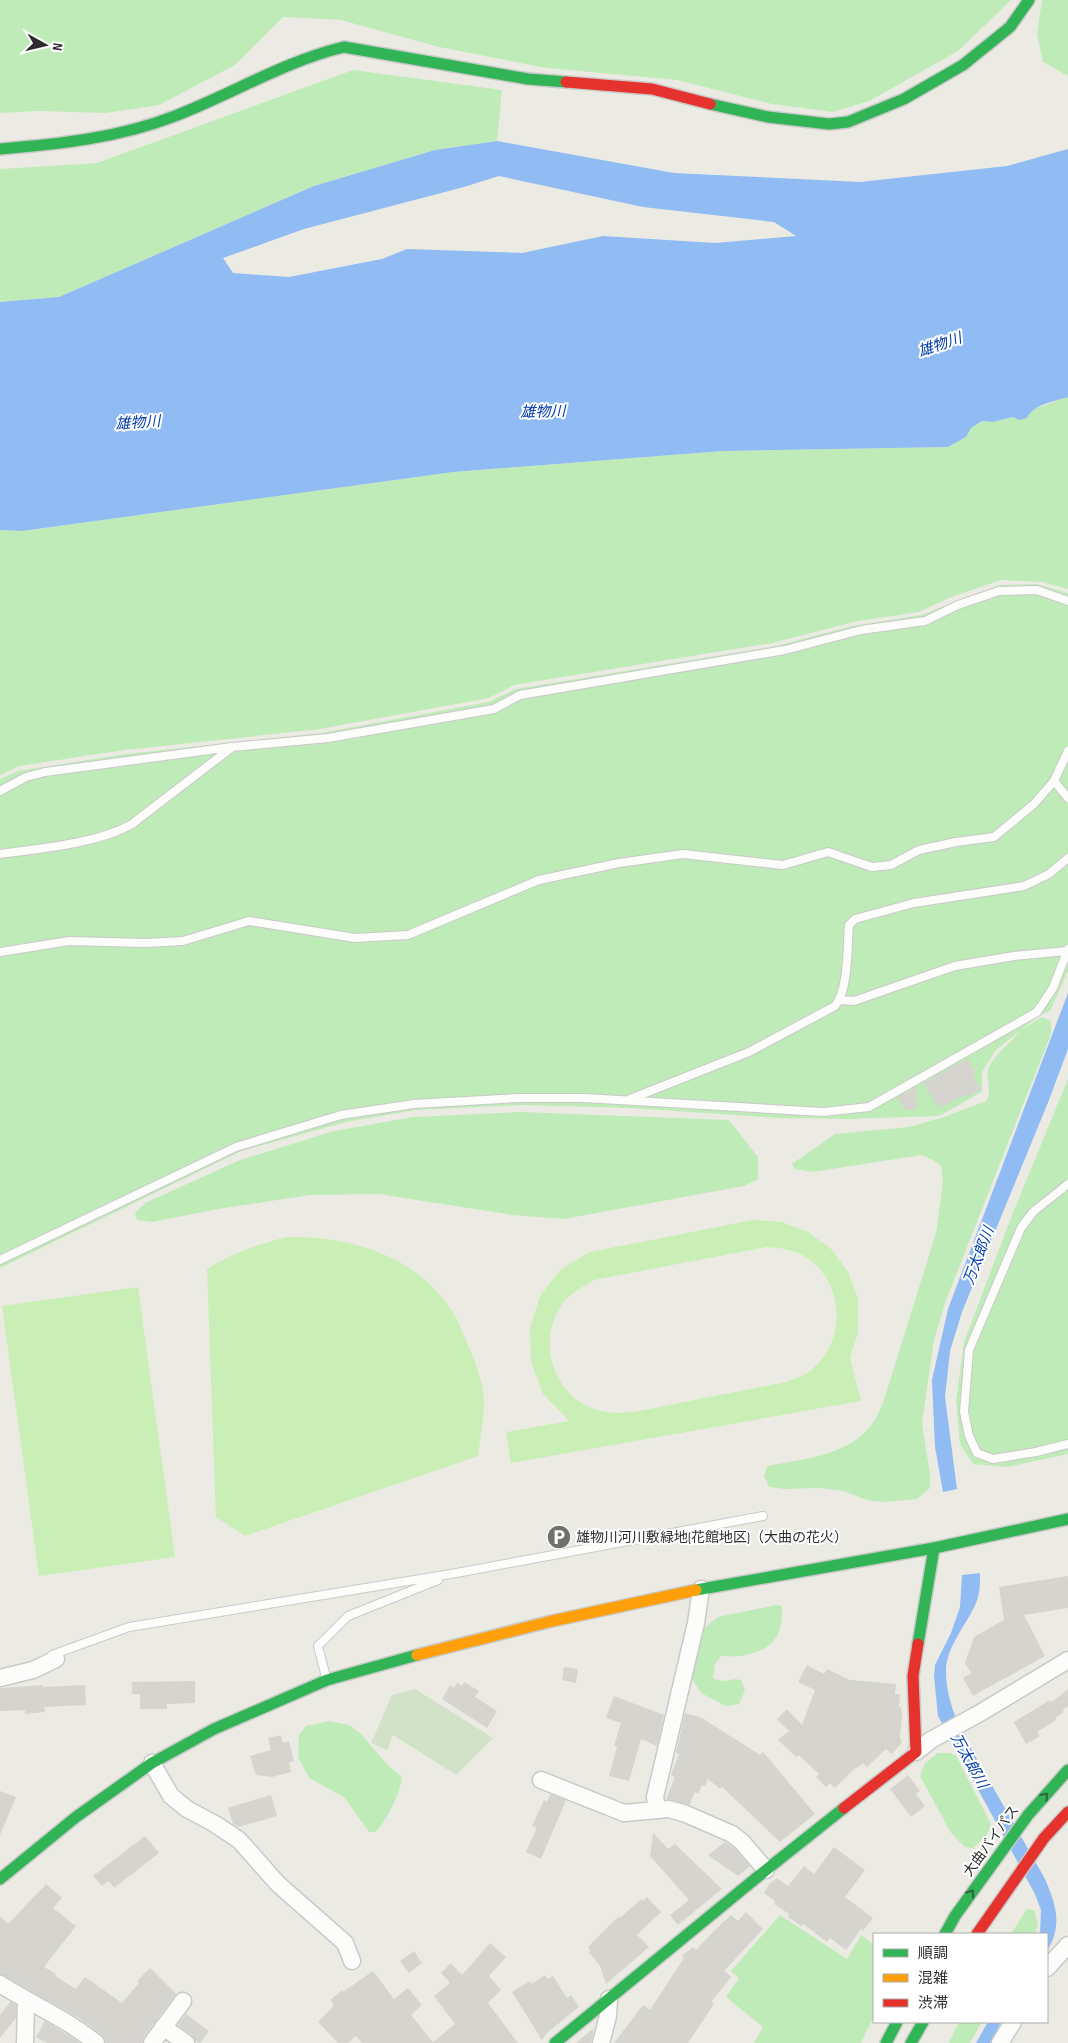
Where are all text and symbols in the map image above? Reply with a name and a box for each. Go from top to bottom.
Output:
north arrow [20,20,70,70]
text: N [48,42,66,52]
water label: 雄物川 [916,328,966,361]
water label: 雄物川 [520,402,568,422]
water label: 雄物川 [115,412,163,434]
water label: 万太郎川 [959,1223,999,1287]
parking icon: 雄物川河川敷緑地(花館地区)（大曲の花火） [546,1524,572,1550]
place label: 雄物川河川敷緑地(花館地区)（大曲の花火） [576,1529,848,1546]
water label: 万太郎川 [946,1730,993,1794]
one-way arrow [1039,1792,1048,1801]
street label: 大曲バイパス [960,1802,1022,1880]
one-way arrow [965,1890,974,1899]
legend [873,1933,1048,2023]
text: 順調 [918,1944,948,1963]
text: 混雑 [918,1969,948,1988]
text: 渋滞 [918,1994,948,2013]

